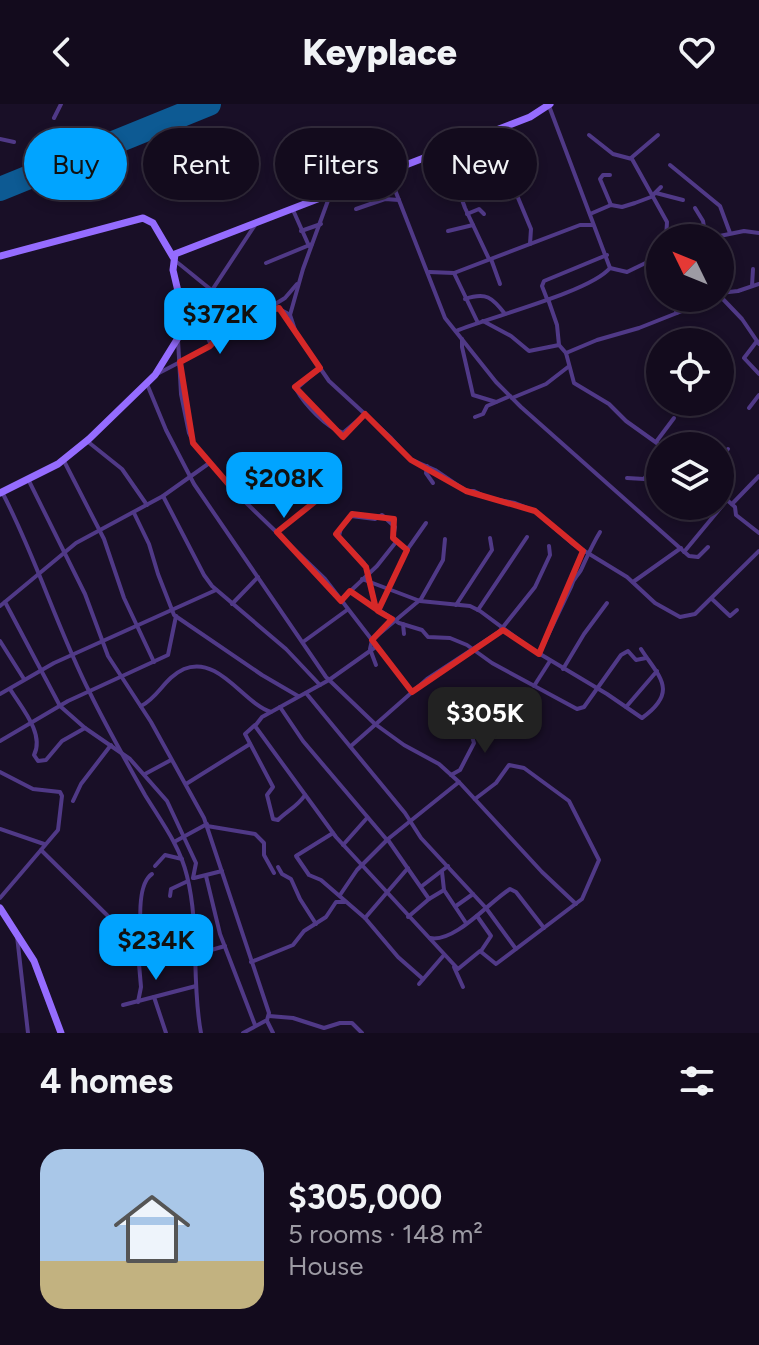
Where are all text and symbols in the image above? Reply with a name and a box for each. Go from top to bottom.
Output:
icon: back [40,30,84,74]
icon: heart [675,30,719,74]
text: Keyplace [302,31,457,74]
chip: Buy [24,128,127,200]
chip: Rent [143,128,259,200]
chip: Filters [275,128,407,200]
chip: New [423,128,537,200]
north arrow [646,224,734,312]
map controls [646,224,734,520]
pin: $372K [164,288,276,356]
text: $372K [182,298,258,330]
button: locate [646,328,734,416]
button: layers [646,432,734,520]
pin: $208K [228,452,340,520]
text: $208K [244,462,324,494]
pin: $305K [429,687,541,755]
text: $305K [446,697,524,729]
pin: $234K [100,914,212,982]
text: $234K [117,924,195,956]
icon: filters [675,1059,719,1103]
text: 4 homes [40,1061,173,1102]
text: $305,000 [288,1177,442,1218]
icon: home [104,1181,200,1277]
text: 5 rooms · 148 m² [288,1218,483,1250]
text: House [288,1250,363,1282]

